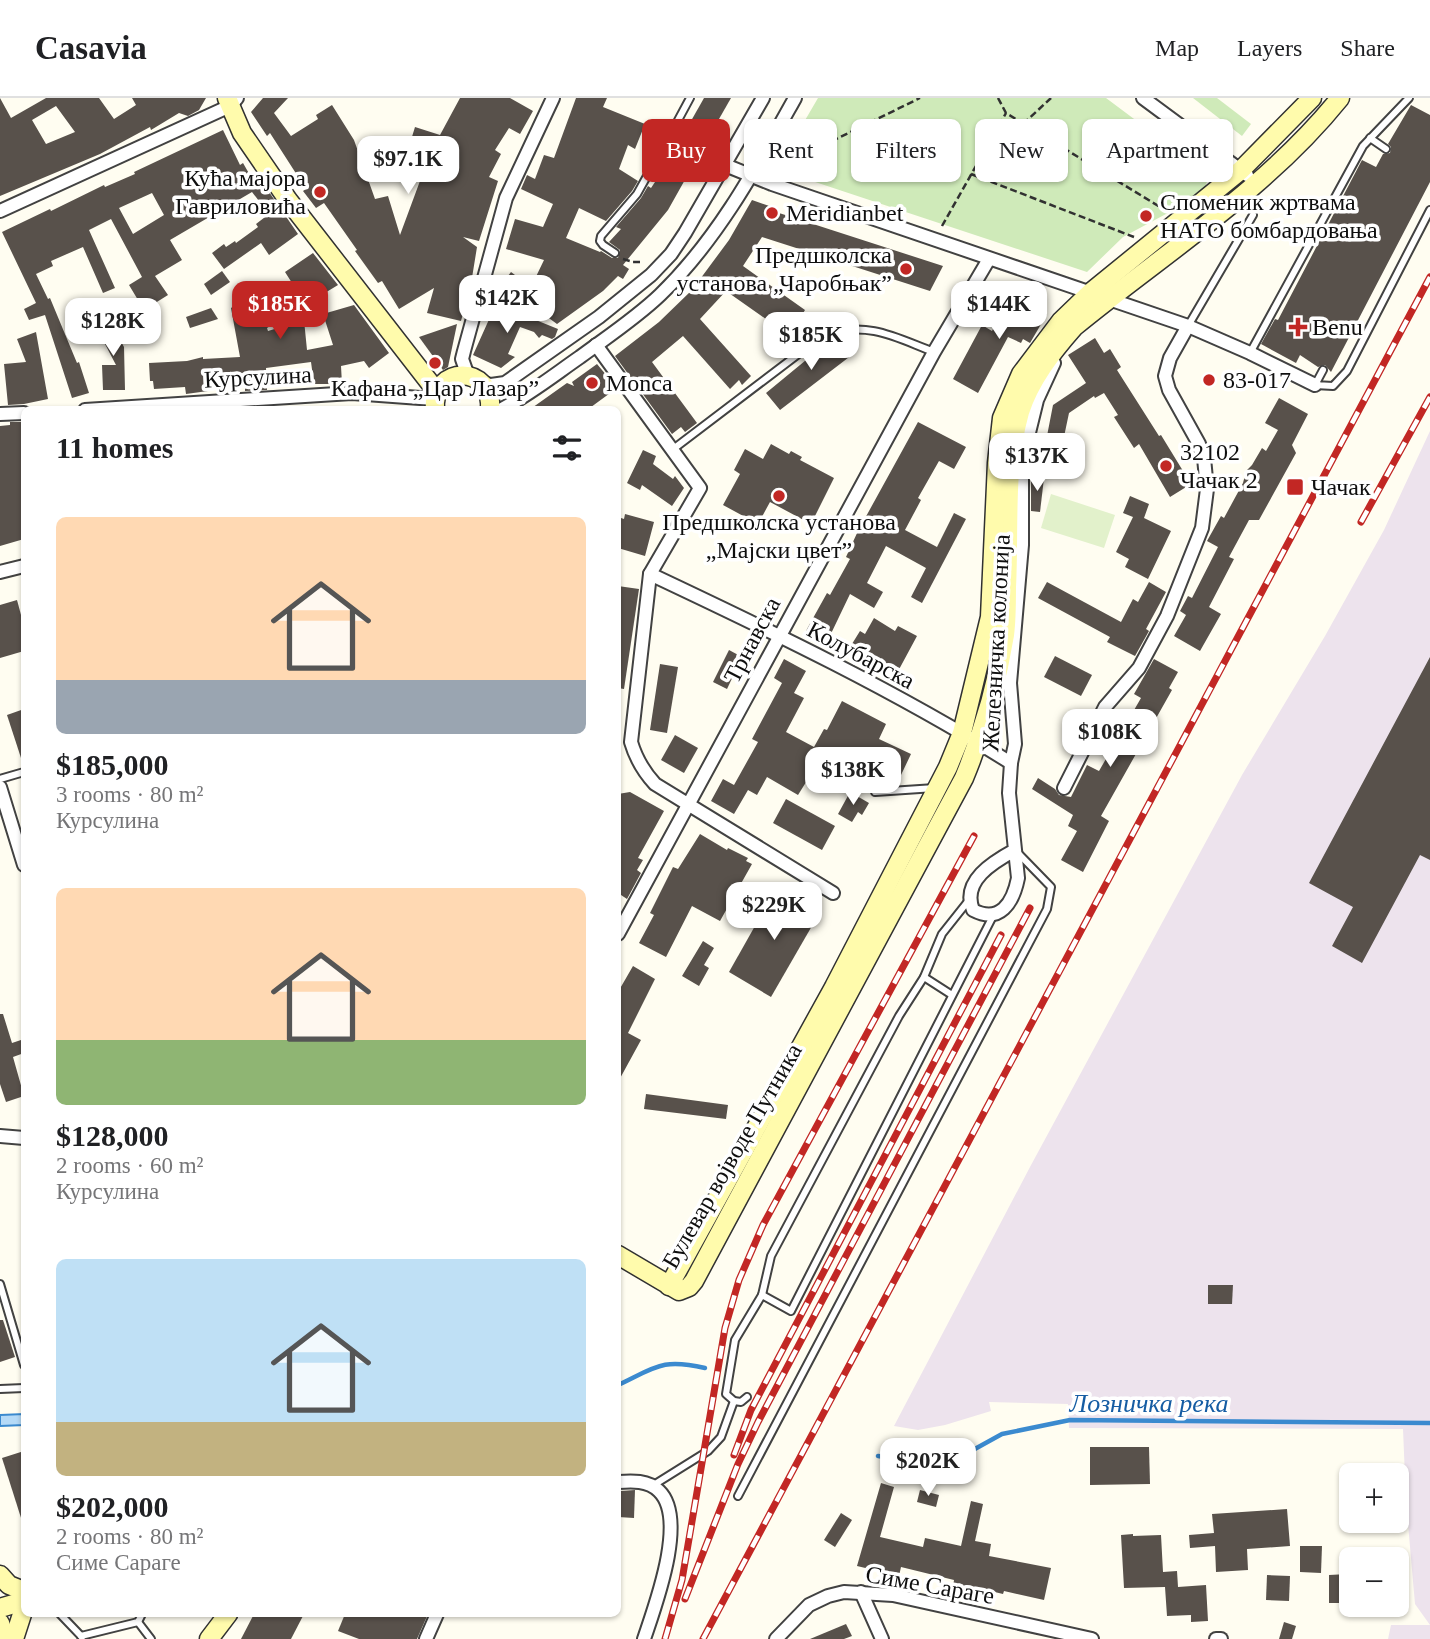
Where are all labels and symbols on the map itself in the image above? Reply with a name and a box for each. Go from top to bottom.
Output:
pin: $97.1K [351,136,465,196]
place label: Кућа мајора Гавриловића [175,165,306,219]
marker: Кућа мајора Гавриловића [312,184,328,200]
place label: Споменик жртвама НАТО бомбардовања [1160,189,1378,243]
place label: Meridianbet [786,200,904,226]
marker: Meridianbet [764,205,780,221]
marker: Споменик жртвама НАТО бомбардовања [1138,208,1154,224]
place label: Предшколска установа „Чаробњак” [676,242,892,296]
marker: Предшколска установа „Чаробњак” [898,261,914,277]
pin: $142K [458,275,556,335]
pin: $185K [231,282,329,341]
pin: $144K [950,282,1048,341]
pin: $128K [64,299,162,358]
pin: $185K [762,313,860,372]
place label: Benu [1312,314,1363,340]
marker: Benu [1290,319,1306,335]
marker: Кафана „Цар Лазар” [427,355,443,371]
street label: Курсулина [203,361,313,393]
place label: 83-017 [1223,367,1291,393]
place label: Monca [606,370,673,396]
marker: 83-017 [1201,372,1217,388]
place label: Кафана „Цар Лазар” [331,375,539,401]
marker: Monca [584,375,600,391]
pin: $137K [988,434,1086,493]
place label: 32102 Чачак 2 [1180,439,1258,493]
marker: 32102 Чачак 2 [1158,458,1174,474]
place label: Чачак [1311,474,1371,500]
marker: Чачак [1285,477,1305,497]
marker: Предшколска установа „Мајски цвет” [771,488,787,504]
place label: Предшколска установа „Мајски цвет” [662,509,896,563]
street label: Железничка колонија [977,533,1015,753]
street label: Трнавска [719,593,785,687]
street label: Колубарска [803,616,919,694]
pin: $108K [1061,710,1159,769]
pin: $138K [804,748,902,807]
pin: $229K [725,882,823,942]
street label: Булевар војводе Путника [657,1039,807,1273]
water label: Лозничка река [1069,1389,1228,1418]
pin: $202K [879,1438,977,1498]
street label: Симе Сараге [864,1561,996,1609]

